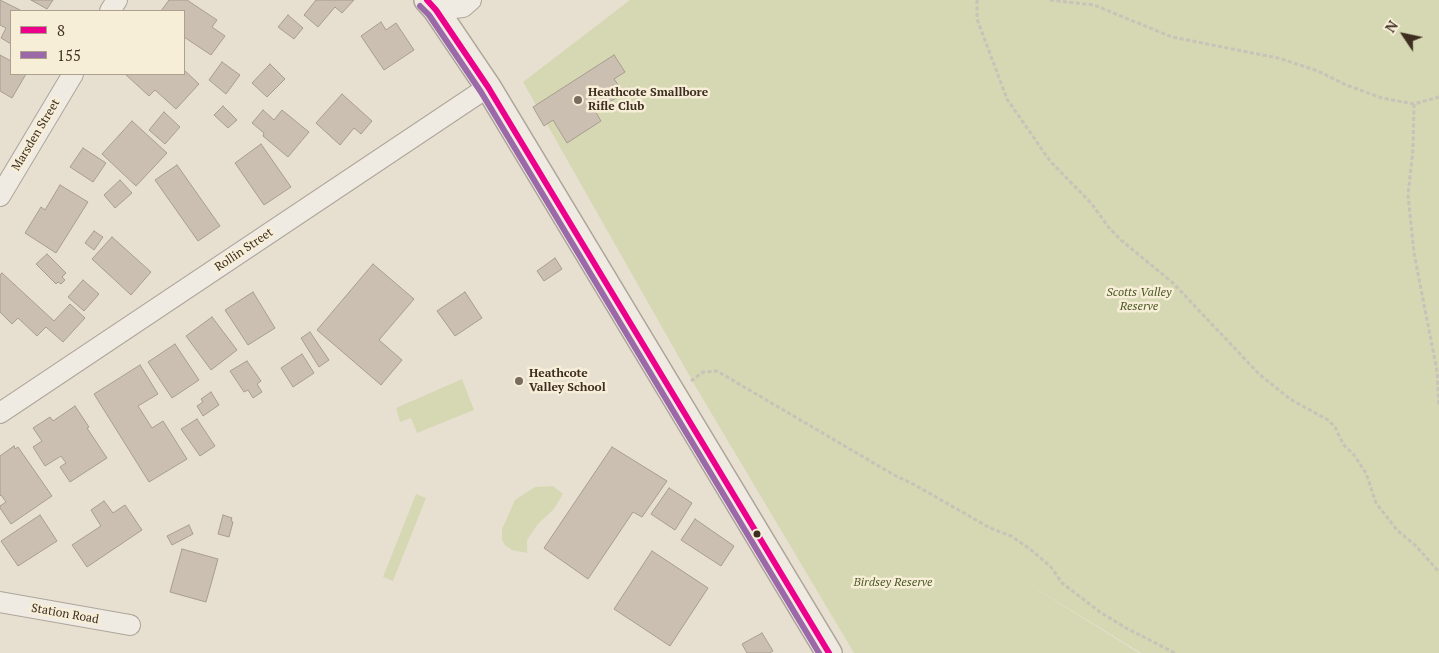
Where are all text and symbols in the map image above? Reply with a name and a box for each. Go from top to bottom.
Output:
legend [10,10,185,75]
north arrow [1379,10,1429,60]
text: N [1380,17,1402,36]
text: 8 [57,20,65,40]
text: 155 [57,45,81,65]
place label: Heathcote Smallbore Rifle Club [588,86,708,114]
marker: Heathcote Smallbore Rifle Club [572,94,584,106]
street label: Marsden Street [9,97,63,173]
street label: Rollin Street [212,225,276,275]
park label: Scotts Valley Reserve [1106,286,1172,314]
place label: Heathcote Valley School [529,367,606,395]
marker: Heathcote Valley School [513,375,525,387]
unlabelled marker [752,529,762,539]
park label: Birdsey Reserve [853,576,933,590]
street label: Station Road [30,601,100,627]

